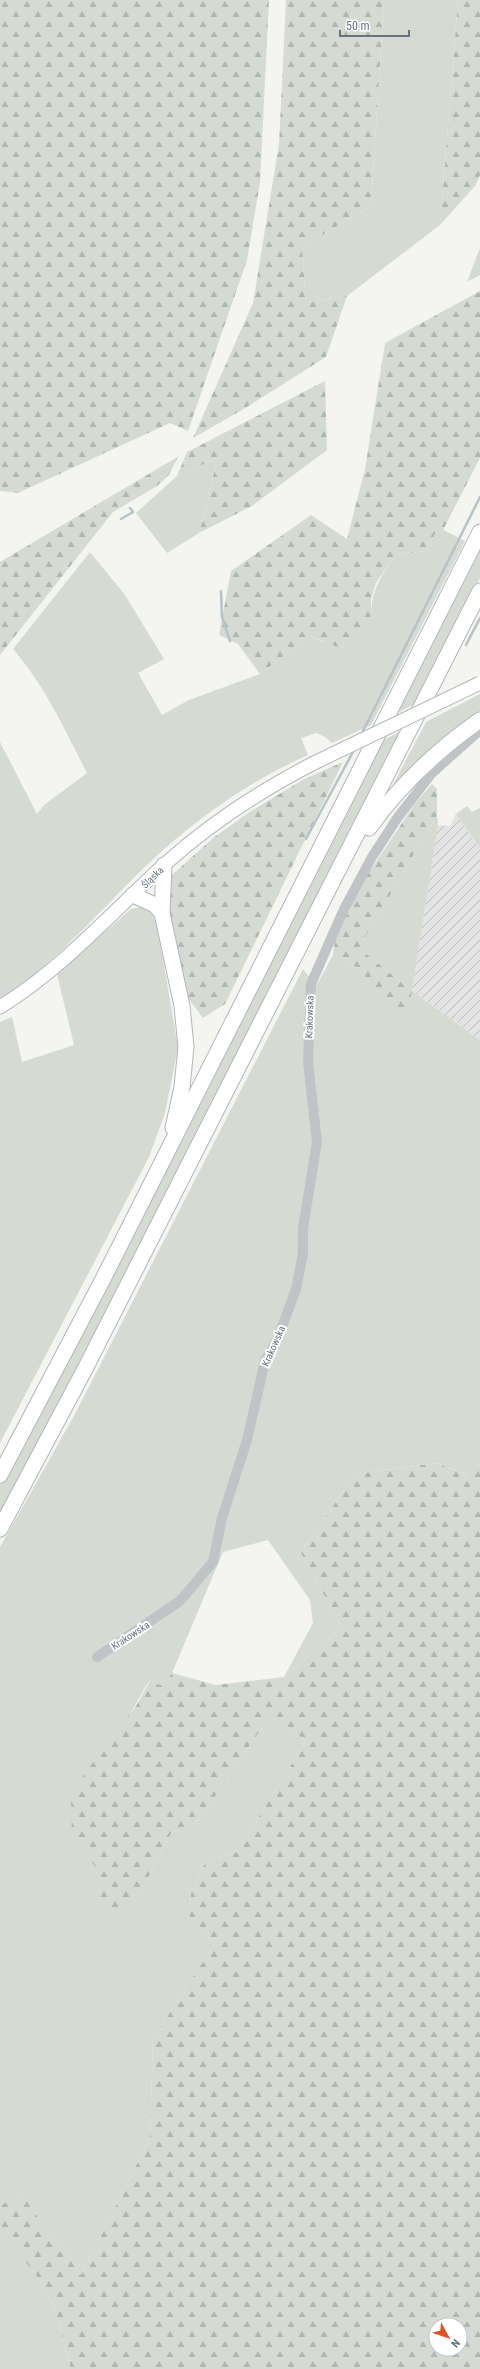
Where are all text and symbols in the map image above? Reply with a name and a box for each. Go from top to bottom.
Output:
scale bar [340,12,409,38]
text: 50 m [346,19,370,33]
street label: Śląska [138,863,166,890]
street label: Krakowska [303,995,316,1039]
street label: Krakowska [260,1324,287,1368]
street label: Krakowska [109,1619,151,1652]
north arrow [428,2317,468,2357]
text: N [448,2336,462,2350]

